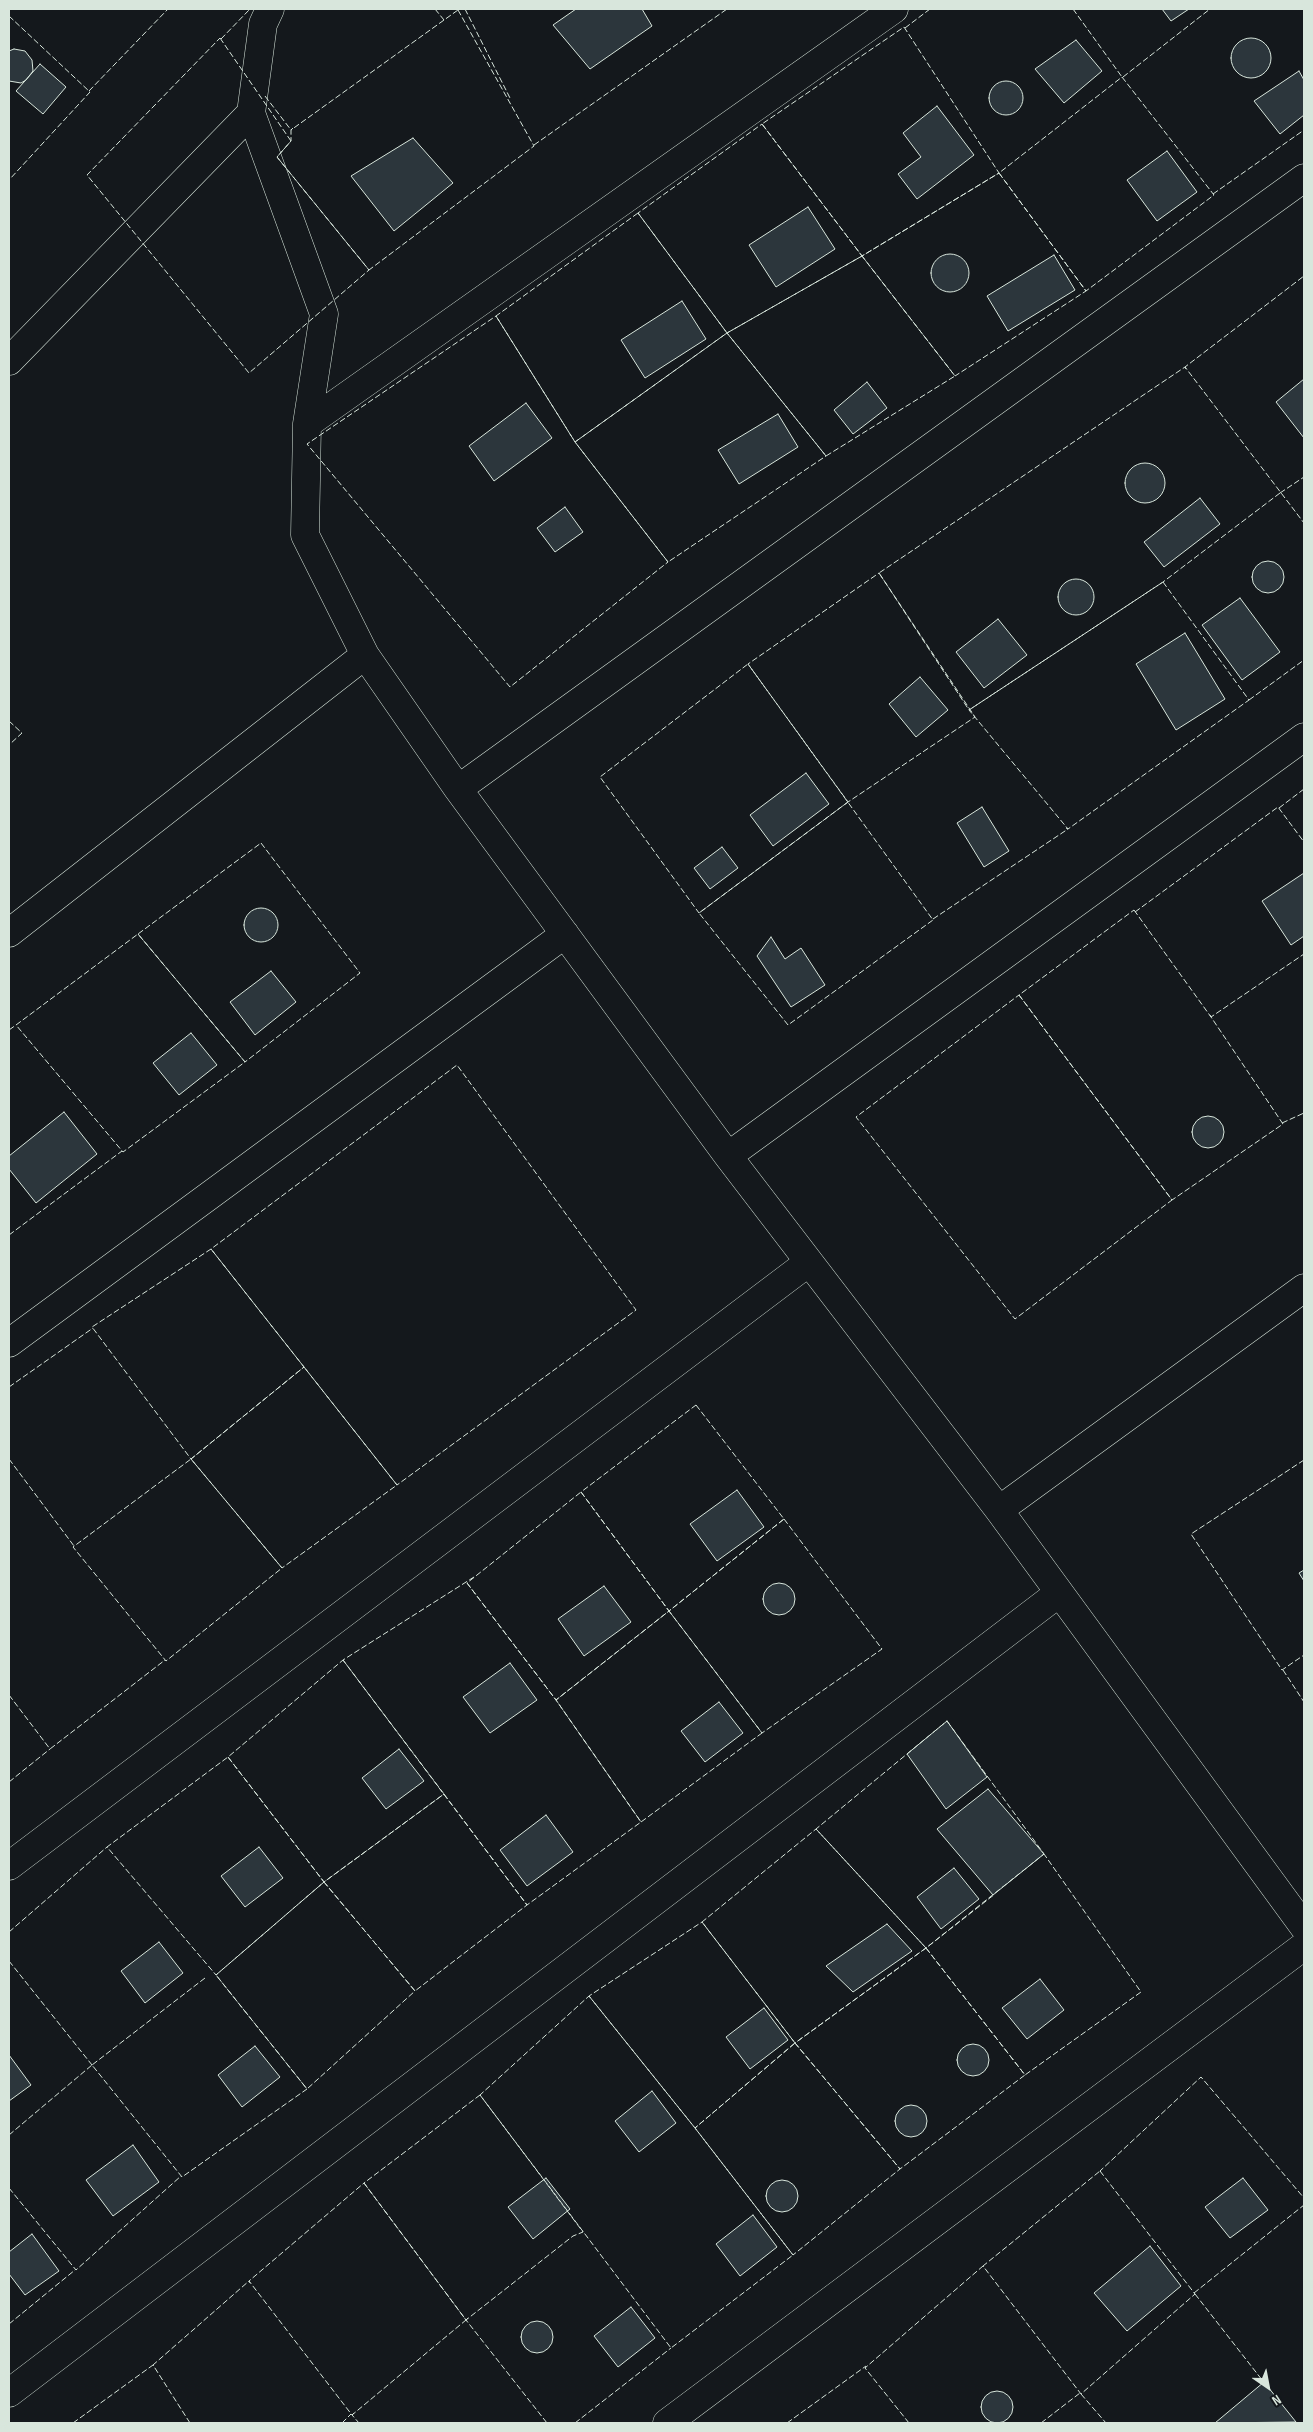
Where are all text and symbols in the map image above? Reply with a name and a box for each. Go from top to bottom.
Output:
north arrow [1243,2362,1293,2412]
text: N [1269,2391,1284,2409]

